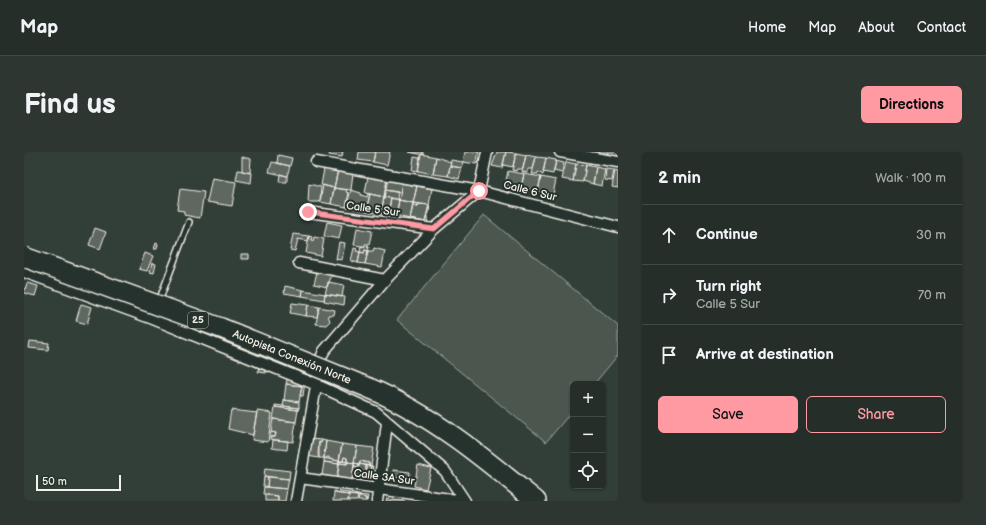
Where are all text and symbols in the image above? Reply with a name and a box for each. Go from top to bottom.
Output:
text: Map [20,16,58,39]
text: Home [748,19,786,36]
text: Map [808,19,836,36]
text: About [858,19,895,36]
text: Contact [917,19,966,36]
button: Directions [861,86,962,123]
text: Find us [24,88,116,121]
text: 2 min [658,168,701,188]
text: Walk · 100 m [875,170,946,186]
street label: Calle 6 Sur [502,178,559,204]
route start [470,182,488,200]
street label: Calle 5 Sur [345,199,402,219]
route end [299,203,317,221]
icon: ahead [658,224,680,246]
text: Continue [696,225,758,244]
text: 30 m [916,227,946,243]
text: Turn right [696,277,761,296]
icon: right [658,284,680,306]
text: 70 m [918,287,946,303]
text: Calle 5 Sur [696,296,760,312]
road number: 25 [188,312,208,328]
street label: Autopista Conexión Norte [231,327,354,387]
icon: arrive [658,344,680,366]
text: Arrive at destination [696,345,834,364]
map controls [570,381,606,489]
button: + [570,381,606,417]
button: Save [658,396,798,433]
button: Share [806,396,946,433]
button: − [570,417,606,453]
button: locate [570,453,606,489]
street label: Calle 3A Sur [353,466,416,488]
scale bar [36,473,121,492]
text: 50 m [42,475,67,488]

